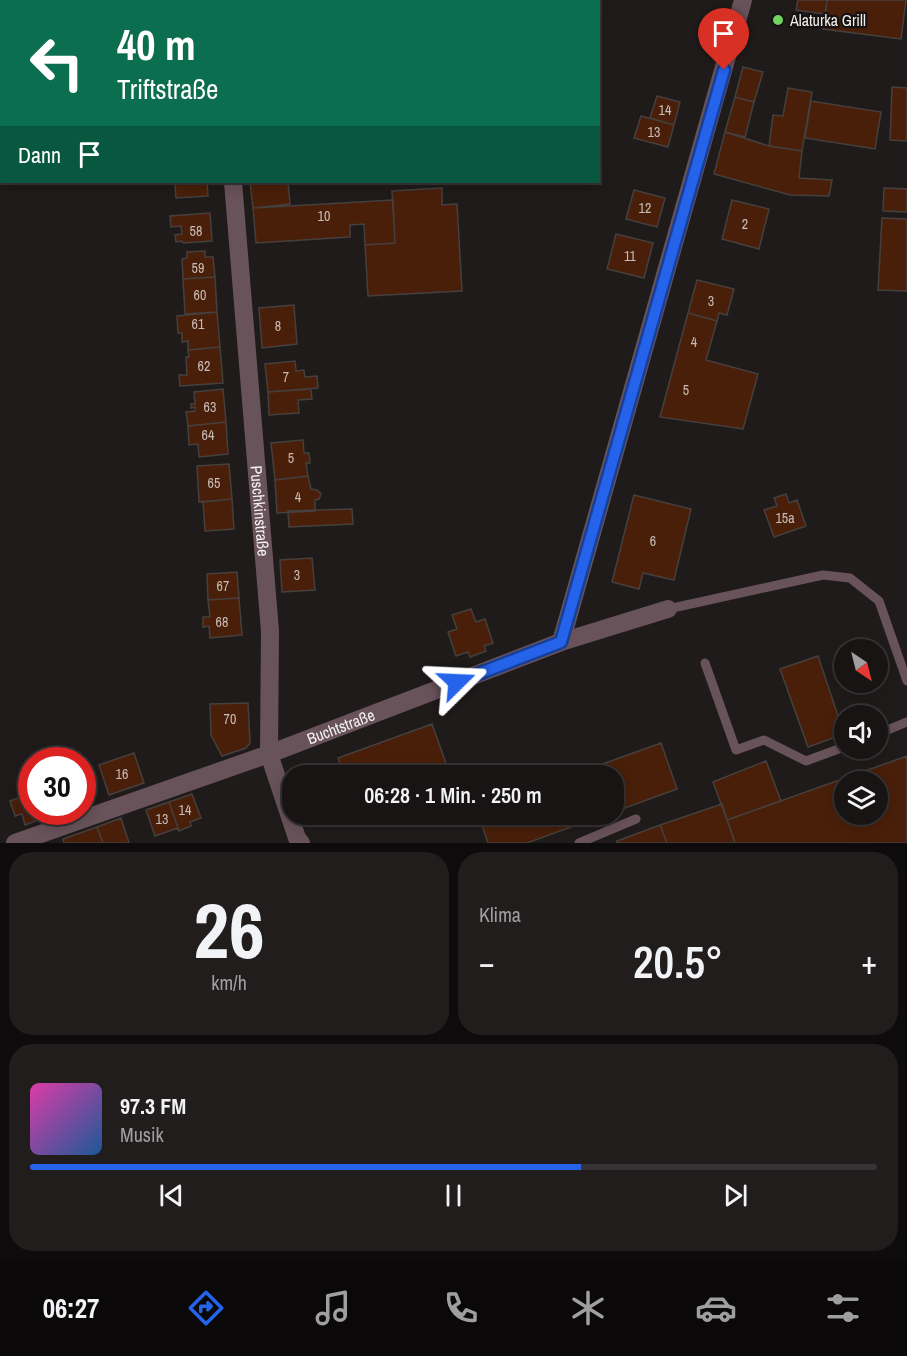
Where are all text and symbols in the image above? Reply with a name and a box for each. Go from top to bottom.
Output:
pin [698,8,749,70]
place label: Alaturka Grill [789,9,866,31]
marker: Alaturka Grill [771,13,785,27]
text: 40 m [117,17,196,73]
icon: arrive [707,17,740,50]
icon: left [18,24,96,102]
text: Triftstraße [117,71,218,107]
house number: 14 [659,101,672,119]
house number: 13 [648,123,660,141]
icon: arrive [73,138,106,171]
text: Dann [18,140,61,170]
house number: 12 [639,199,651,217]
house number: 10 [318,207,330,225]
house number: 2 [742,215,748,233]
house number: 58 [190,222,202,240]
house number: 11 [624,247,637,265]
house number: 59 [192,259,204,277]
house number: 60 [194,286,206,304]
house number: 3 [708,292,714,310]
house number: 61 [192,315,205,333]
house number: 8 [275,317,281,335]
house number: 4 [691,333,698,351]
house number: 62 [198,357,210,375]
house number: 7 [283,368,289,386]
house number: 5 [683,381,689,399]
house number: 63 [204,398,216,416]
house number: 64 [202,426,215,444]
house number: 5 [288,449,294,467]
street label: Puschkinstraße [245,465,275,557]
house number: 65 [208,474,220,492]
house number: 4 [295,488,302,506]
house number: 15a [775,509,795,527]
house number: 6 [650,532,656,550]
house number: 3 [294,566,300,584]
house number: 67 [217,577,229,595]
house number: 68 [216,613,228,631]
north arrow [834,639,888,693]
map controls [834,639,888,825]
position arrow [425,650,489,714]
street label: Buchtstraße [304,704,378,749]
button: sound [834,705,888,759]
house number: 70 [224,710,236,728]
speed limit sign: 30 [18,747,96,825]
house number: 16 [116,765,128,783]
button: layers [834,771,888,825]
text: 06:28 · 1 Min. · 250 m [364,780,542,810]
house number: 14 [179,801,192,819]
house number: 13 [156,810,168,828]
text: 26 [193,877,265,982]
text: Klima [479,901,521,928]
text: 20.5° [633,931,723,992]
text: − [479,940,495,984]
text: + [861,940,877,984]
text: km/h [211,969,247,996]
text: 97.3 FM [120,1091,186,1121]
text: Musik [120,1121,164,1148]
icon: previous [155,1179,188,1212]
icon: pause [437,1179,470,1212]
icon: next [719,1179,752,1212]
icon: directions [185,1287,227,1329]
icon: music [312,1287,354,1329]
icon: phone [440,1287,482,1329]
icon: climate [567,1287,609,1329]
icon: car [695,1287,737,1329]
icon: filters [822,1287,864,1329]
text: 06:27 [43,1290,99,1326]

